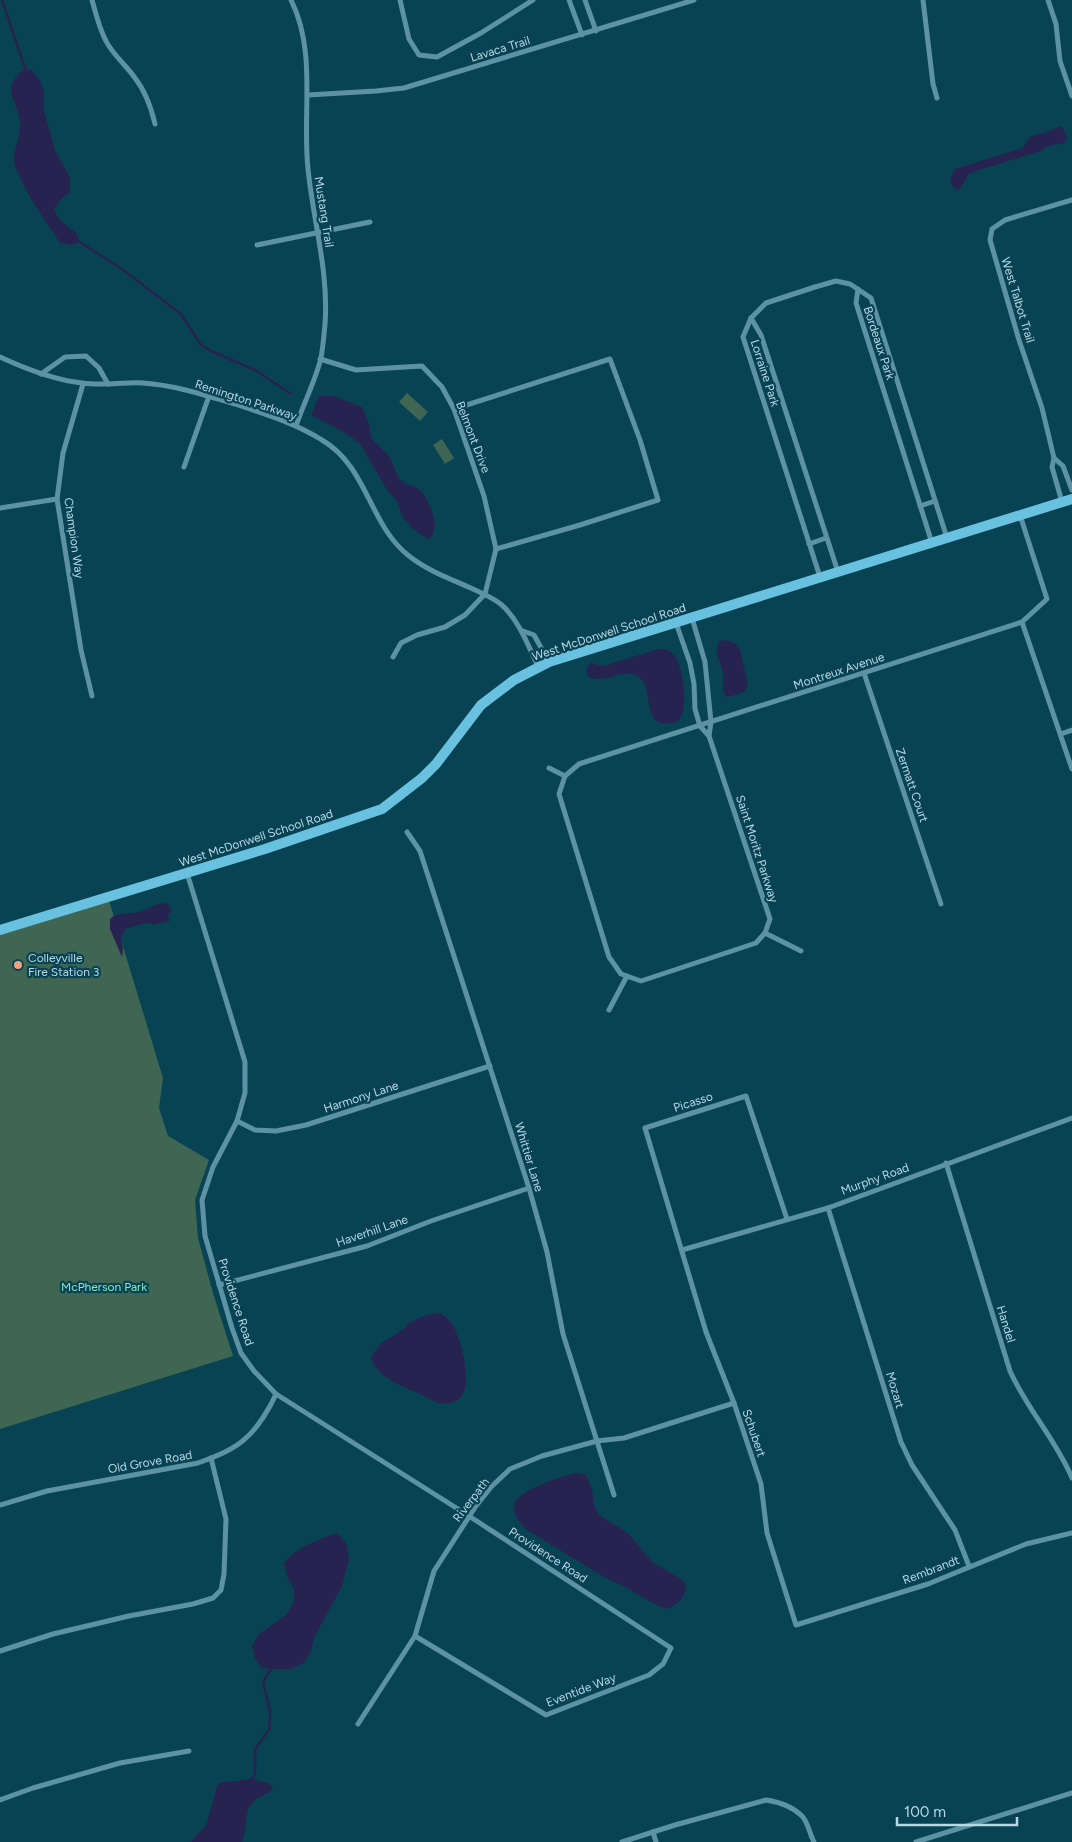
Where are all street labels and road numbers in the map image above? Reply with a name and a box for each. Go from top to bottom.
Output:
street label: Lavaca Trail [468,33,532,65]
street label: Mustang Trail [311,176,337,248]
street label: West Talbot Trail [998,256,1038,344]
street label: Bordeaux Park [861,305,897,382]
street label: Lorraine Park [748,338,782,408]
street label: Remington Parkway [193,377,299,423]
street label: Belmont Drive [453,399,493,475]
street label: Champion Way [61,497,87,580]
street label: West McDonwell School Road [530,600,688,664]
street label: Montreux Avenue [792,650,887,692]
street label: Zermatt Court [893,746,931,824]
street label: Saint Moritz Parkway [733,793,781,905]
street label: West McDonwell School Road [177,806,335,870]
street label: Harmony Lane [322,1078,401,1116]
street label: Picasso [672,1089,714,1115]
street label: Whittier Lane [512,1121,546,1194]
street label: Murphy Road [839,1160,911,1198]
street label: Haverhill Lane [334,1212,410,1250]
street label: Providence Road [215,1257,257,1347]
street label: Handel [994,1304,1018,1344]
street label: Mozart [883,1370,907,1411]
street label: Schubert [739,1407,769,1459]
street label: Old Grove Road [107,1448,193,1476]
street label: Riverpath [450,1475,492,1525]
street label: Providence Road [506,1524,590,1586]
street label: Rembrandt [901,1553,962,1587]
street label: Eventide Way [544,1670,619,1710]

